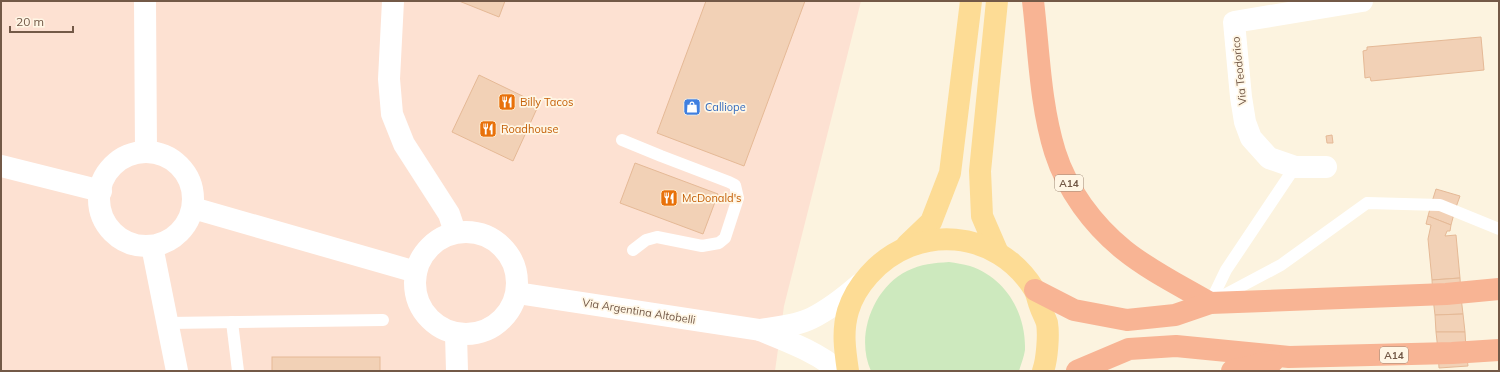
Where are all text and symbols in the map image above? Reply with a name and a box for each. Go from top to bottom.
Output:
scale bar [10,8,73,34]
text: 20 m [16,14,44,29]
street label: Via Teodorico [1228,36,1250,106]
restaurant icon: Billy Tacos [497,92,517,112]
place label: Billy Tacos [520,95,574,109]
shop icon: Calliope [682,97,702,117]
place label: Calliope [705,100,746,114]
restaurant icon: Roadhouse [478,119,498,139]
place label: Roadhouse [501,122,558,136]
road number: A14 [1055,175,1083,191]
restaurant icon: McDonald's [659,188,679,208]
place label: McDonald's [682,191,742,205]
street label: Via Argentina Altobelli [581,295,697,327]
road number: A14 [1380,347,1408,363]

